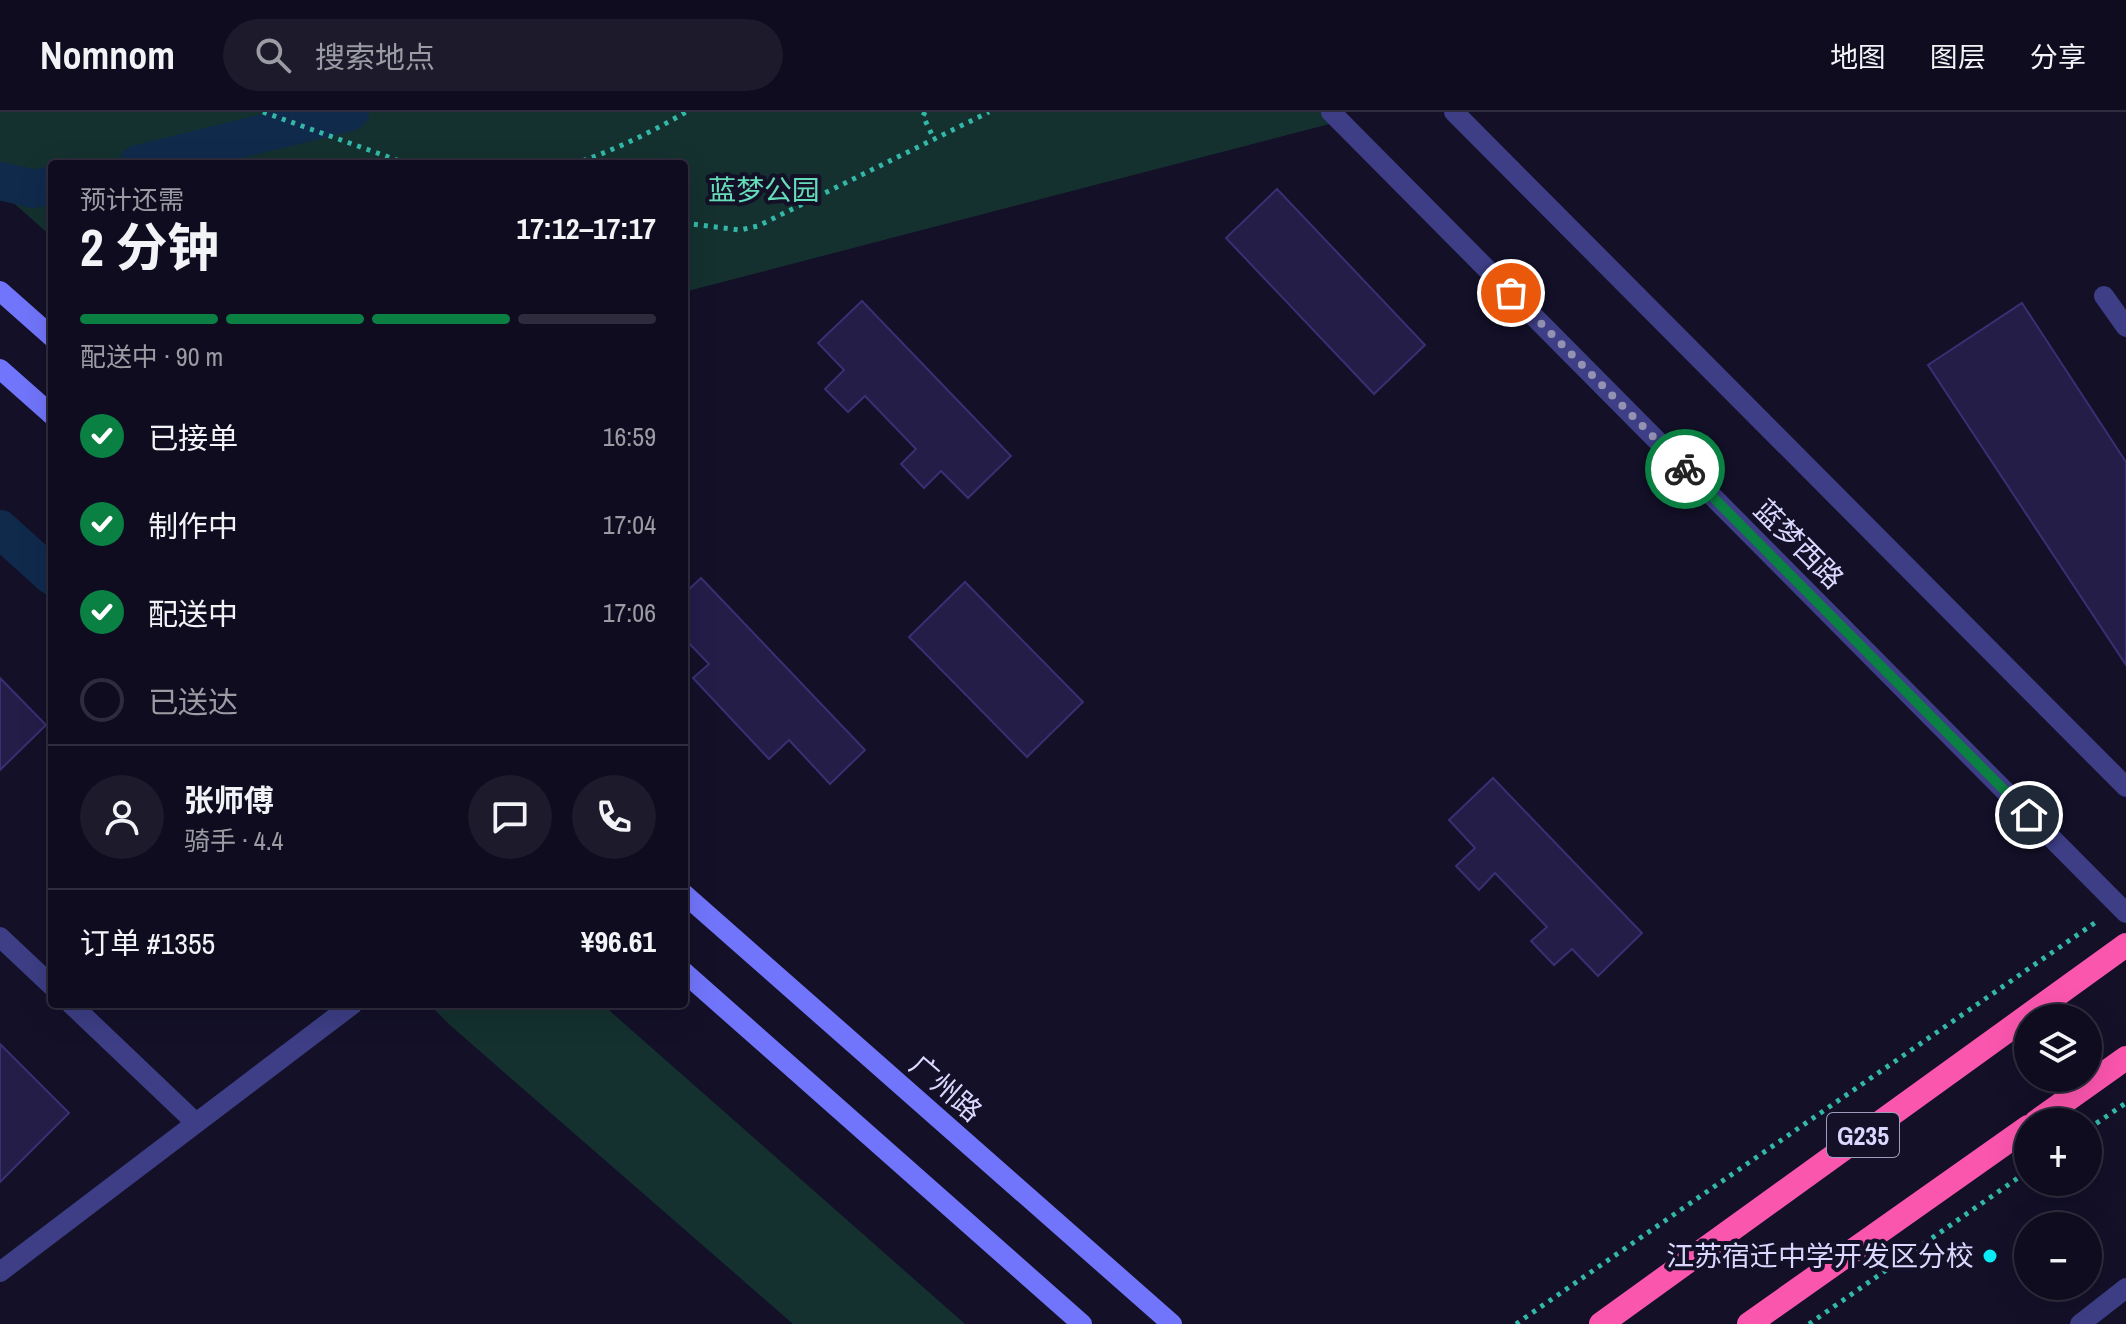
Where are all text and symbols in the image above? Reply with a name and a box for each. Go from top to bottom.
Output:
search box [223,19,783,91]
text: Nomnom [40,30,175,81]
icon: search [251,33,295,77]
text: 搜索地点 [315,37,435,77]
text: 地图 [1830,38,1886,76]
text: 图层 [1930,38,1986,76]
text: 分享 [2030,38,2086,76]
park label: 蓝梦公园 [708,171,820,209]
text: 预计还需 [80,182,184,217]
text: 17:12–17:17 [517,208,656,248]
text: 2 分钟 [80,212,220,282]
pin [1477,259,1545,327]
icon: bag [1489,271,1533,315]
text: 配送中 · 90 m [80,339,223,374]
icon: check [80,414,124,458]
text: 已接单 [148,418,238,458]
text: 16:59 [603,419,656,454]
courier [1645,429,1725,509]
icon: bike [1663,447,1707,491]
street label: 蓝梦西路 [1746,491,1852,597]
icon: check [80,502,124,546]
text: 制作中 [148,506,238,546]
text: 17:04 [603,507,656,542]
icon: check [80,590,124,634]
text: 配送中 [148,594,238,634]
text: 17:06 [603,595,656,630]
text: 已送达 [148,682,238,722]
button: person [80,775,164,859]
button: chat [468,775,552,859]
button: phone [572,775,656,859]
text: 张师傅 [184,780,274,820]
pin [1995,781,2063,849]
icon: home [2007,793,2051,837]
text: 骑手 · 4.4 [184,823,283,858]
text: ¥96.61 [581,921,656,961]
text: 订单 #1355 [80,923,215,963]
map controls [2014,1004,2102,1300]
button: layers [2014,1004,2102,1092]
street label: 广州路 [902,1046,990,1130]
button: + [2014,1108,2102,1196]
road number: G235 [1827,1113,1899,1157]
button: − [2014,1212,2102,1300]
place label: 江苏宿迁中学开发区分校 [1666,1237,1974,1275]
marker: 江苏宿迁中学开发区分校 [1981,1247,1999,1265]

